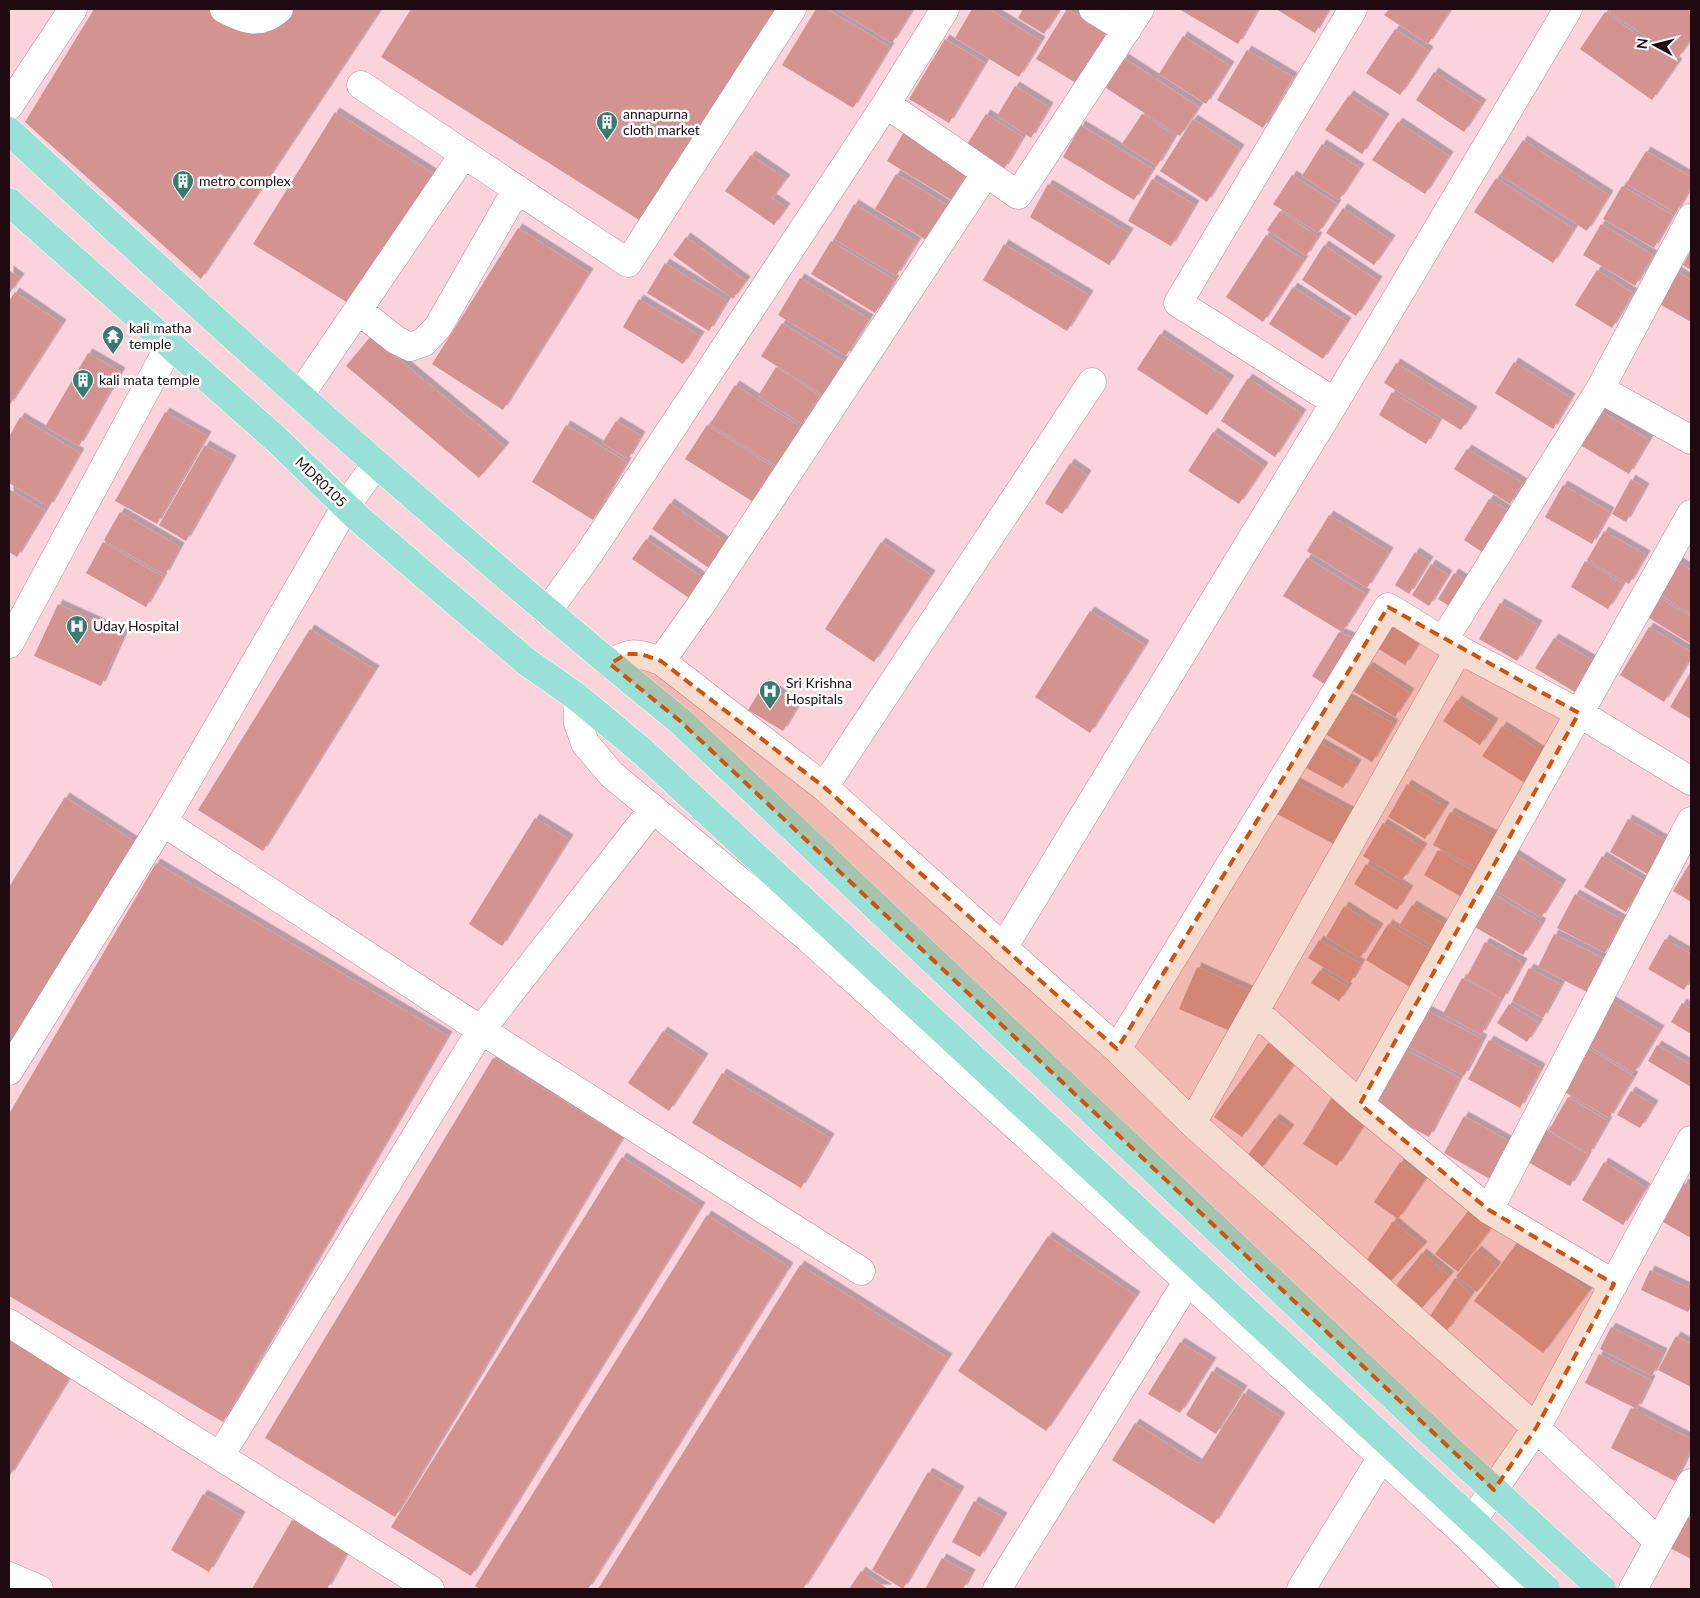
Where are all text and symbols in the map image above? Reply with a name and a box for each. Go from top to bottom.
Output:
north arrow [1630,20,1680,70]
text: N [1633,37,1651,50]
place label: annapurna cloth market [623,105,700,138]
building icon: annapurna cloth market [595,110,619,141]
building icon: metro complex [171,169,195,200]
place label: metro complex [199,172,291,189]
place label: kali matha temple [129,319,192,352]
temple icon: kali matha temple [101,324,125,355]
building icon: kali mata temple [71,368,95,399]
place label: kali mata temple [99,371,200,388]
street label: MDR0105 [292,453,351,510]
hospital icon: Uday Hospital [65,614,89,645]
place label: Uday Hospital [93,617,179,634]
place label: Sri Krishna Hospitals [786,674,852,707]
hospital icon: Sri Krishna Hospitals [758,679,782,710]

